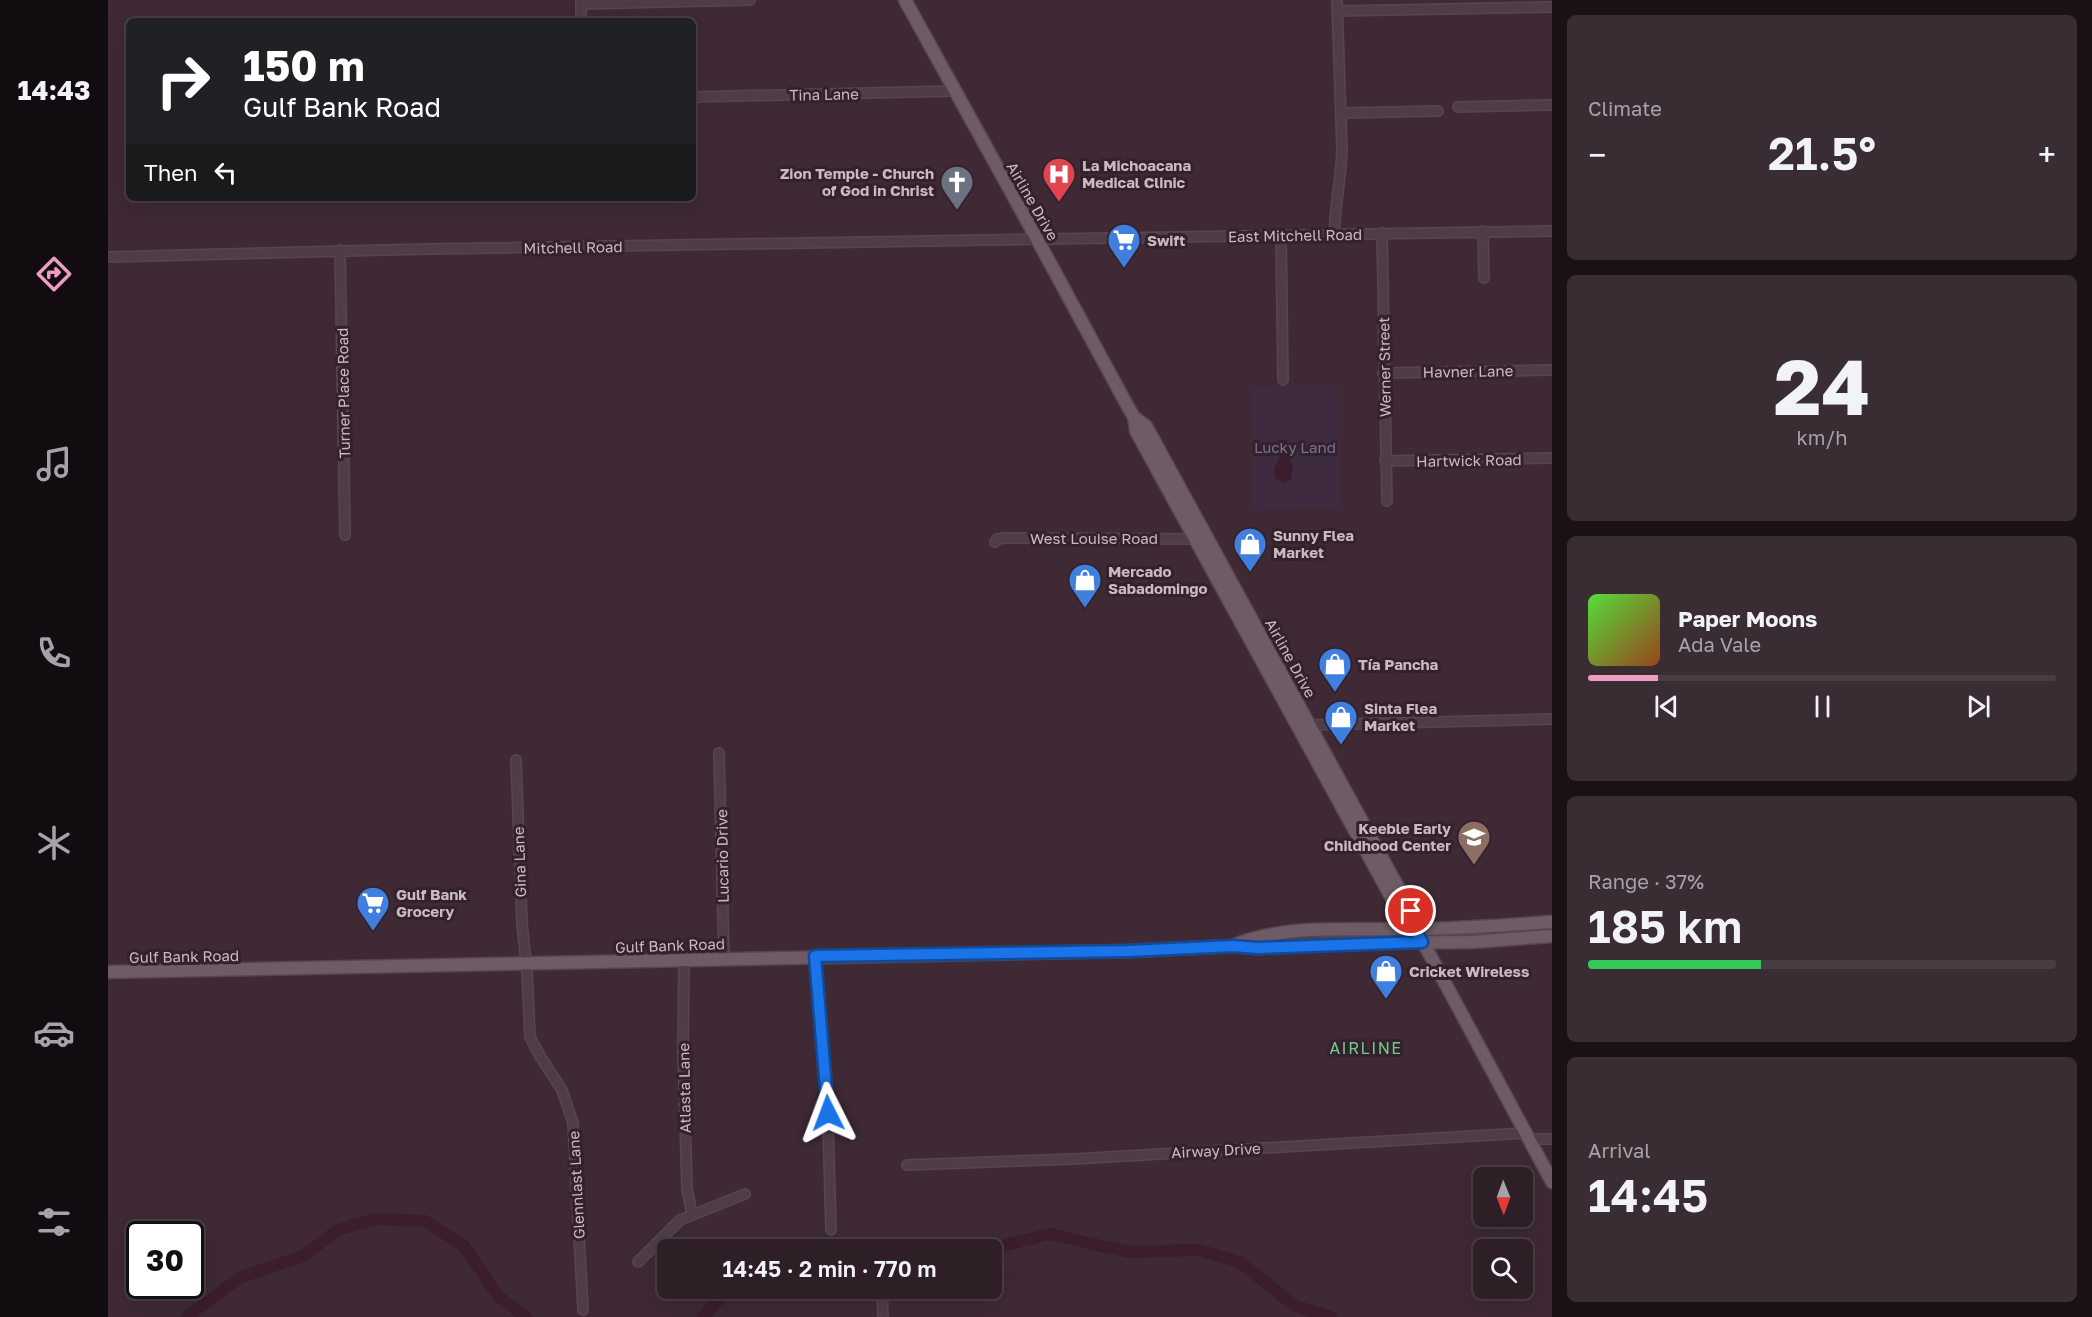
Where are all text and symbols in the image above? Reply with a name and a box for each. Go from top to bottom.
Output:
text: 150 m [243,40,365,90]
icon: right [144,42,222,120]
text: 14:43 [18,74,90,106]
street label: Tina Lane [789,84,859,104]
text: Gulf Bank Road [243,91,441,123]
text: Climate [1588,96,1662,120]
text: 21.5° [1768,126,1876,180]
text: − [1588,135,1606,174]
text: + [2038,135,2056,174]
icon: left [209,156,242,189]
hospital icon: La Michoacana Medical Clinic [1041,156,1077,203]
place label: La Michoacana Medical Clinic [1082,156,1191,191]
text: Then [144,159,197,186]
street label: Airline Drive [1003,159,1063,244]
place label: Zion Temple - Church of God in Christ [780,164,934,199]
church icon: Zion Temple - Church of God in Christ [939,164,975,211]
supermarket icon: Swift [1106,222,1142,269]
street label: East Mitchell Road [1228,225,1362,245]
place label: Swift [1147,231,1185,249]
street label: Mitchell Road [523,237,623,257]
icon: directions [33,253,75,295]
street label: Werner Street [1374,317,1394,417]
street label: Turner Place Road [333,327,353,459]
text: 24 [1774,339,1870,432]
street label: Havner Lane [1423,361,1514,381]
text: km/h [1797,425,1847,449]
park label: Lucky Land [1254,438,1336,456]
icon: music [33,443,75,485]
street label: Hartwick Road [1416,450,1522,470]
shop icon: Sunny Flea Market [1232,526,1268,573]
place label: Sunny Flea Market [1273,526,1354,561]
street label: West Louise Road [1030,529,1158,547]
shop icon: Mercado Sabadomingo [1067,562,1103,609]
place label: Mercado Sabadomingo [1108,562,1207,597]
text: Paper Moons [1678,605,1817,632]
street label: Airline Drive [1262,615,1320,701]
icon: phone [33,632,75,674]
text: Ada Vale [1678,632,1761,656]
shop icon: Tía Pancha [1317,646,1353,693]
place label: Tía Pancha [1358,655,1439,673]
icon: previous [1650,690,1683,723]
icon: pause [1806,690,1839,723]
icon: next [1962,690,1995,723]
shop icon: Sinta Flea Market [1323,699,1359,746]
place label: Sinta Flea Market [1364,699,1437,734]
street label: Lucario Drive [712,809,732,903]
place label: Keeble Early Childhood Center [1324,819,1451,854]
school or university icon: Keeble Early Childhood Center [1456,819,1492,866]
icon: climate [33,822,75,864]
street label: Gina Lane [509,826,529,898]
text: Range · 37% [1588,869,1704,893]
supermarket icon: Gulf Bank Grocery [355,885,391,932]
place label: Gulf Bank Grocery [396,885,467,920]
pin [1385,885,1436,936]
icon: arrive [1394,894,1427,927]
text: 185 km [1588,899,1742,953]
street label: Gulf Bank Road [615,934,725,956]
street label: Gulf Bank Road [129,946,239,966]
shop icon: Cricket Wireless [1368,953,1404,1000]
place label: Cricket Wireless [1409,962,1529,980]
icon: car [33,1012,75,1054]
district label: AIRLINE [1329,1038,1403,1058]
street label: Atlasta Lane [674,1043,694,1133]
position arrow [796,1081,860,1145]
street label: Glennlast Lane [564,1130,588,1240]
text: Arrival [1588,1138,1651,1162]
street label: Airway Drive [1171,1139,1261,1161]
north arrow [1473,1167,1533,1227]
map controls [1473,1167,1533,1299]
text: 14:45 [1588,1168,1708,1222]
icon: filters [33,1201,75,1243]
speed limit sign: 30 [126,1221,204,1299]
button: search [1473,1239,1533,1299]
text: 14:45 · 2 min · 770 m [722,1255,937,1282]

